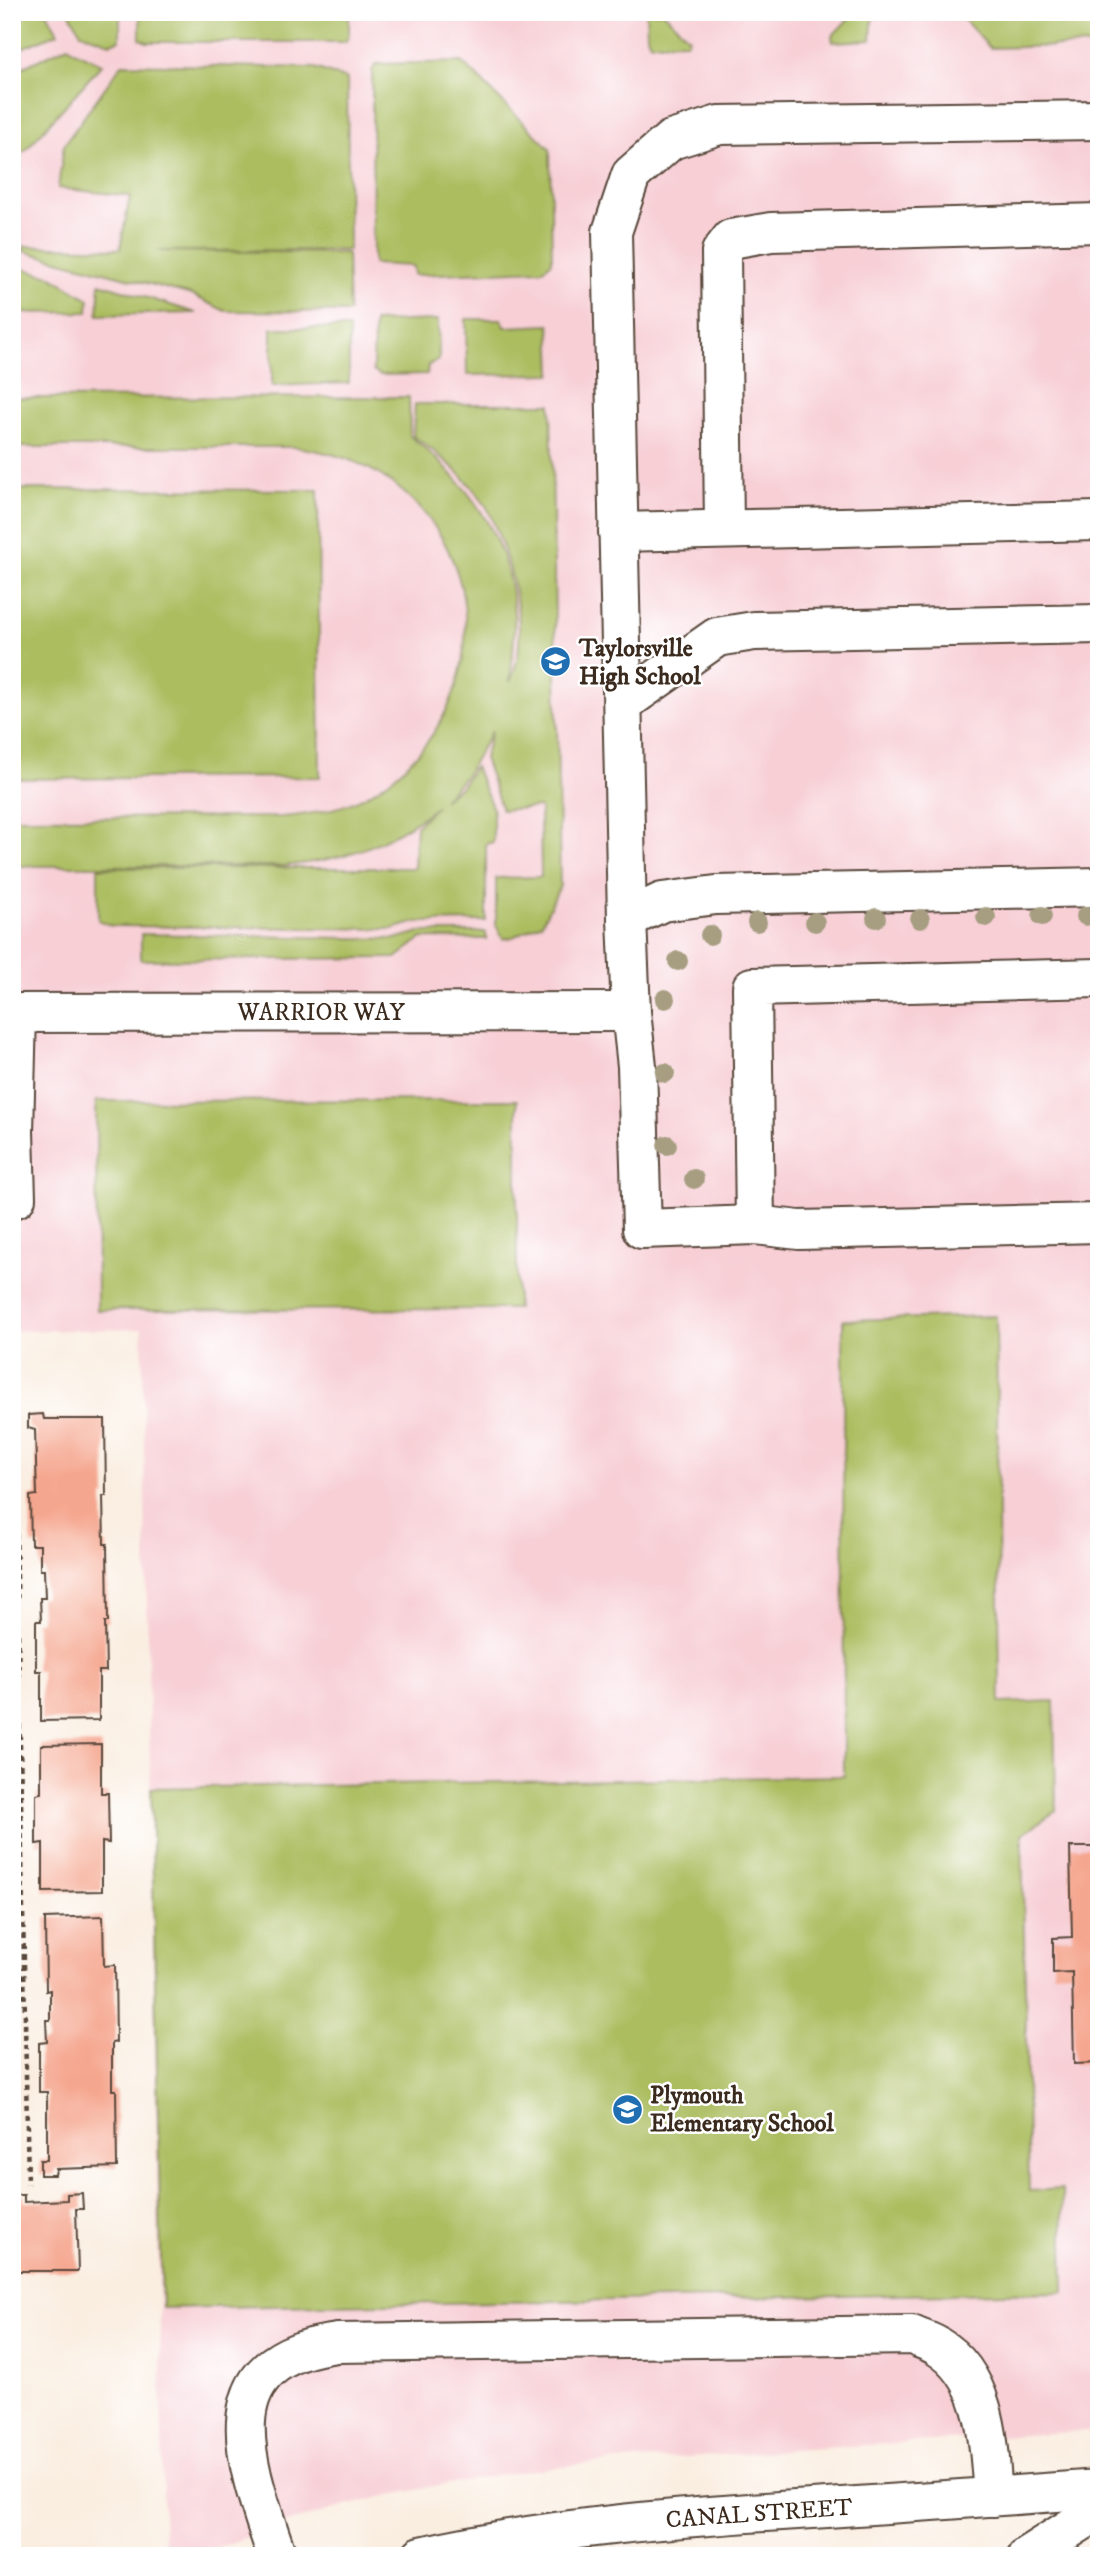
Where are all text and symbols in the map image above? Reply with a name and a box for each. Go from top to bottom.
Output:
place label: Taylorsville High School [578,634,701,692]
school or university icon: Taylorsville High School [539,645,573,679]
street label: WARRIOR WAY [236,998,405,1028]
place label: Plymouth Elementary School [650,2081,834,2139]
school or university icon: Plymouth Elementary School [610,2092,644,2126]
street label: CANAL STREET [665,2493,853,2535]

